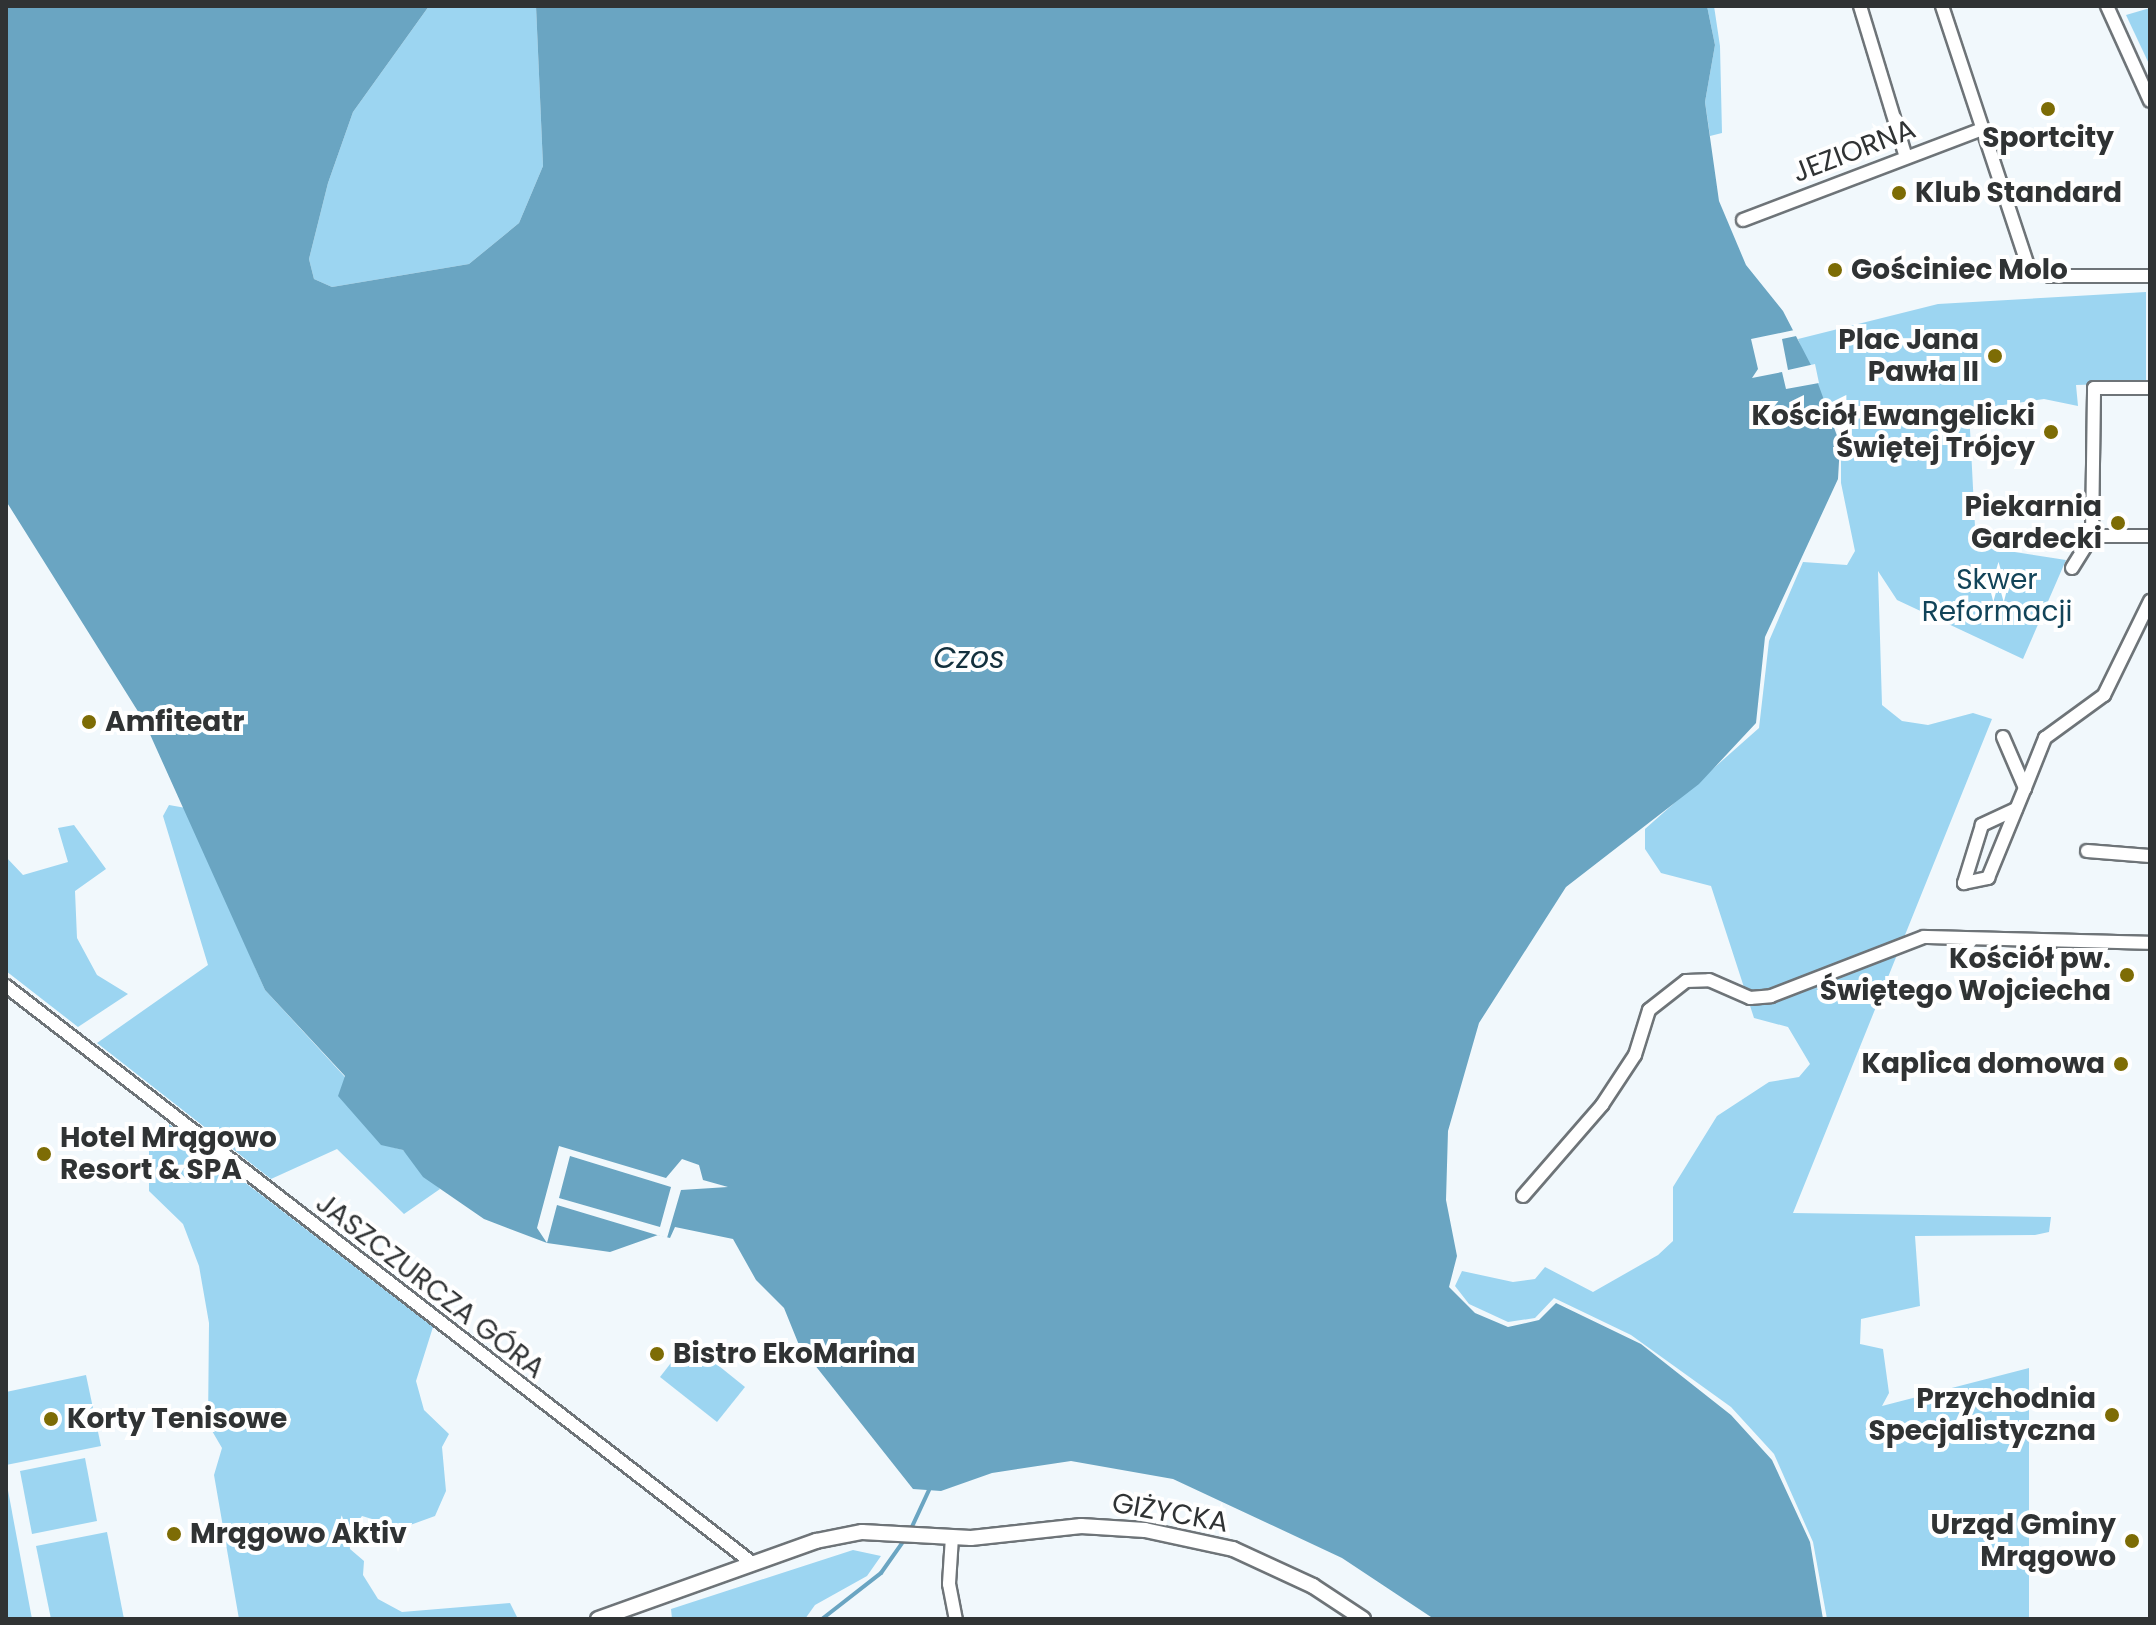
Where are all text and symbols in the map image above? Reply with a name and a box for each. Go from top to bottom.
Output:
marker: Sportcity [2039,100,2057,118]
street label: JEZIORNA [1788,112,1920,190]
place label: Sportcity [1982,121,2114,155]
place label: Klub Standard [1915,176,2122,210]
marker: Klub Standard [1890,184,1908,202]
place label: Gościniec Molo [1851,253,2068,287]
marker: Gościniec Molo [1826,261,1844,279]
place label: Plac Jana Pawła II [1838,323,1979,389]
marker: Plac Jana Pawła II [1986,347,2004,365]
place label: Kościół Ewangelicki Świętej Trójcy [1752,399,2035,465]
marker: Kościół Ewangelicki Świętej Trójcy [2042,423,2060,441]
place label: Piekarnia Gardecki [1965,490,2102,556]
marker: Piekarnia Gardecki [2109,514,2127,532]
park label: Skwer Reformacji [1922,563,2072,629]
water label: Czos [933,640,1005,676]
place label: Amfiteatr [105,705,245,739]
marker: Amfiteatr [80,713,98,731]
place label: Kościół pw. Świętego Wojciecha [1820,942,2111,1008]
marker: Kościół pw. Świętego Wojciecha [2118,966,2136,984]
place label: Kaplica domowa [1861,1047,2105,1081]
marker: Kaplica domowa [2112,1055,2130,1073]
place label: Hotel Mrągowo Resort & SPA [60,1121,277,1187]
marker: Hotel Mrągowo Resort & SPA [35,1145,53,1163]
street label: JASZCZURCZA GÓRA [309,1186,551,1386]
place label: Bistro EkoMarina [673,1337,916,1371]
marker: Bistro EkoMarina [648,1345,666,1363]
place label: Przychodnia Specjalistyczna [1868,1382,2096,1448]
place label: Korty Tenisowe [67,1402,287,1436]
marker: Przychodnia Specjalistyczna [2103,1406,2121,1424]
marker: Korty Tenisowe [42,1410,60,1428]
street label: GIŻYCKA [1109,1486,1231,1540]
place label: Urząd Gminy Mrągowo [1931,1508,2116,1574]
place label: Mrągowo Aktiv [190,1517,407,1551]
marker: Mrągowo Aktiv [165,1525,183,1543]
marker: Urząd Gminy Mrągowo [2123,1532,2141,1550]

